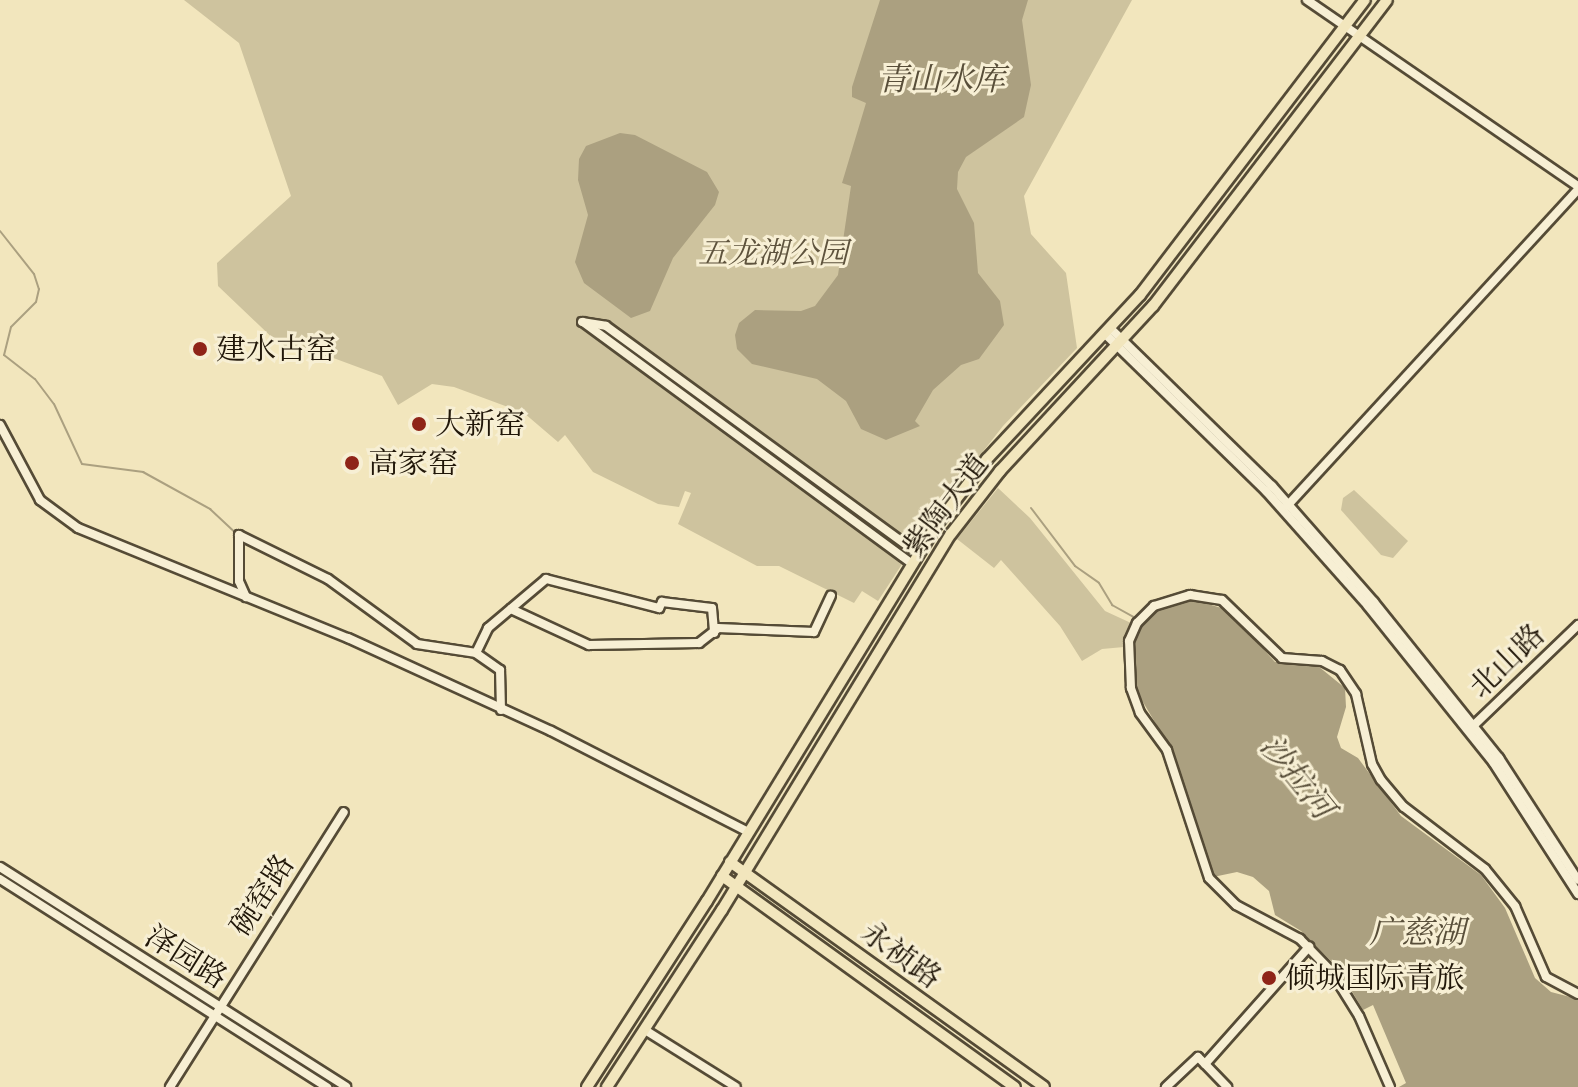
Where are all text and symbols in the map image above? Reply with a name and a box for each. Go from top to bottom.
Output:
water label: 青山水库 [877,60,1005,98]
park label: 五龙湖公园 [698,235,848,271]
place label: 建水古窑 [216,331,336,367]
marker: 建水古窑 [191,340,209,358]
place label: 大新窑 [435,406,525,442]
marker: 大新窑 [410,415,428,433]
place label: 高家窑 [368,445,458,481]
street label: 紫陶大道 [896,446,996,564]
marker: 高家窑 [343,454,361,472]
street label: 北山路 [1462,617,1552,705]
water label: 沙拉河 [1252,728,1342,826]
street label: 碗窑路 [222,847,302,943]
water label: 广慈湖 [1369,913,1465,951]
street label: 永祯路 [854,914,948,996]
street label: 泽园路 [138,918,234,996]
place label: 倾城国际青旅 [1285,960,1465,996]
marker: 倾城国际青旅 [1260,969,1278,987]

